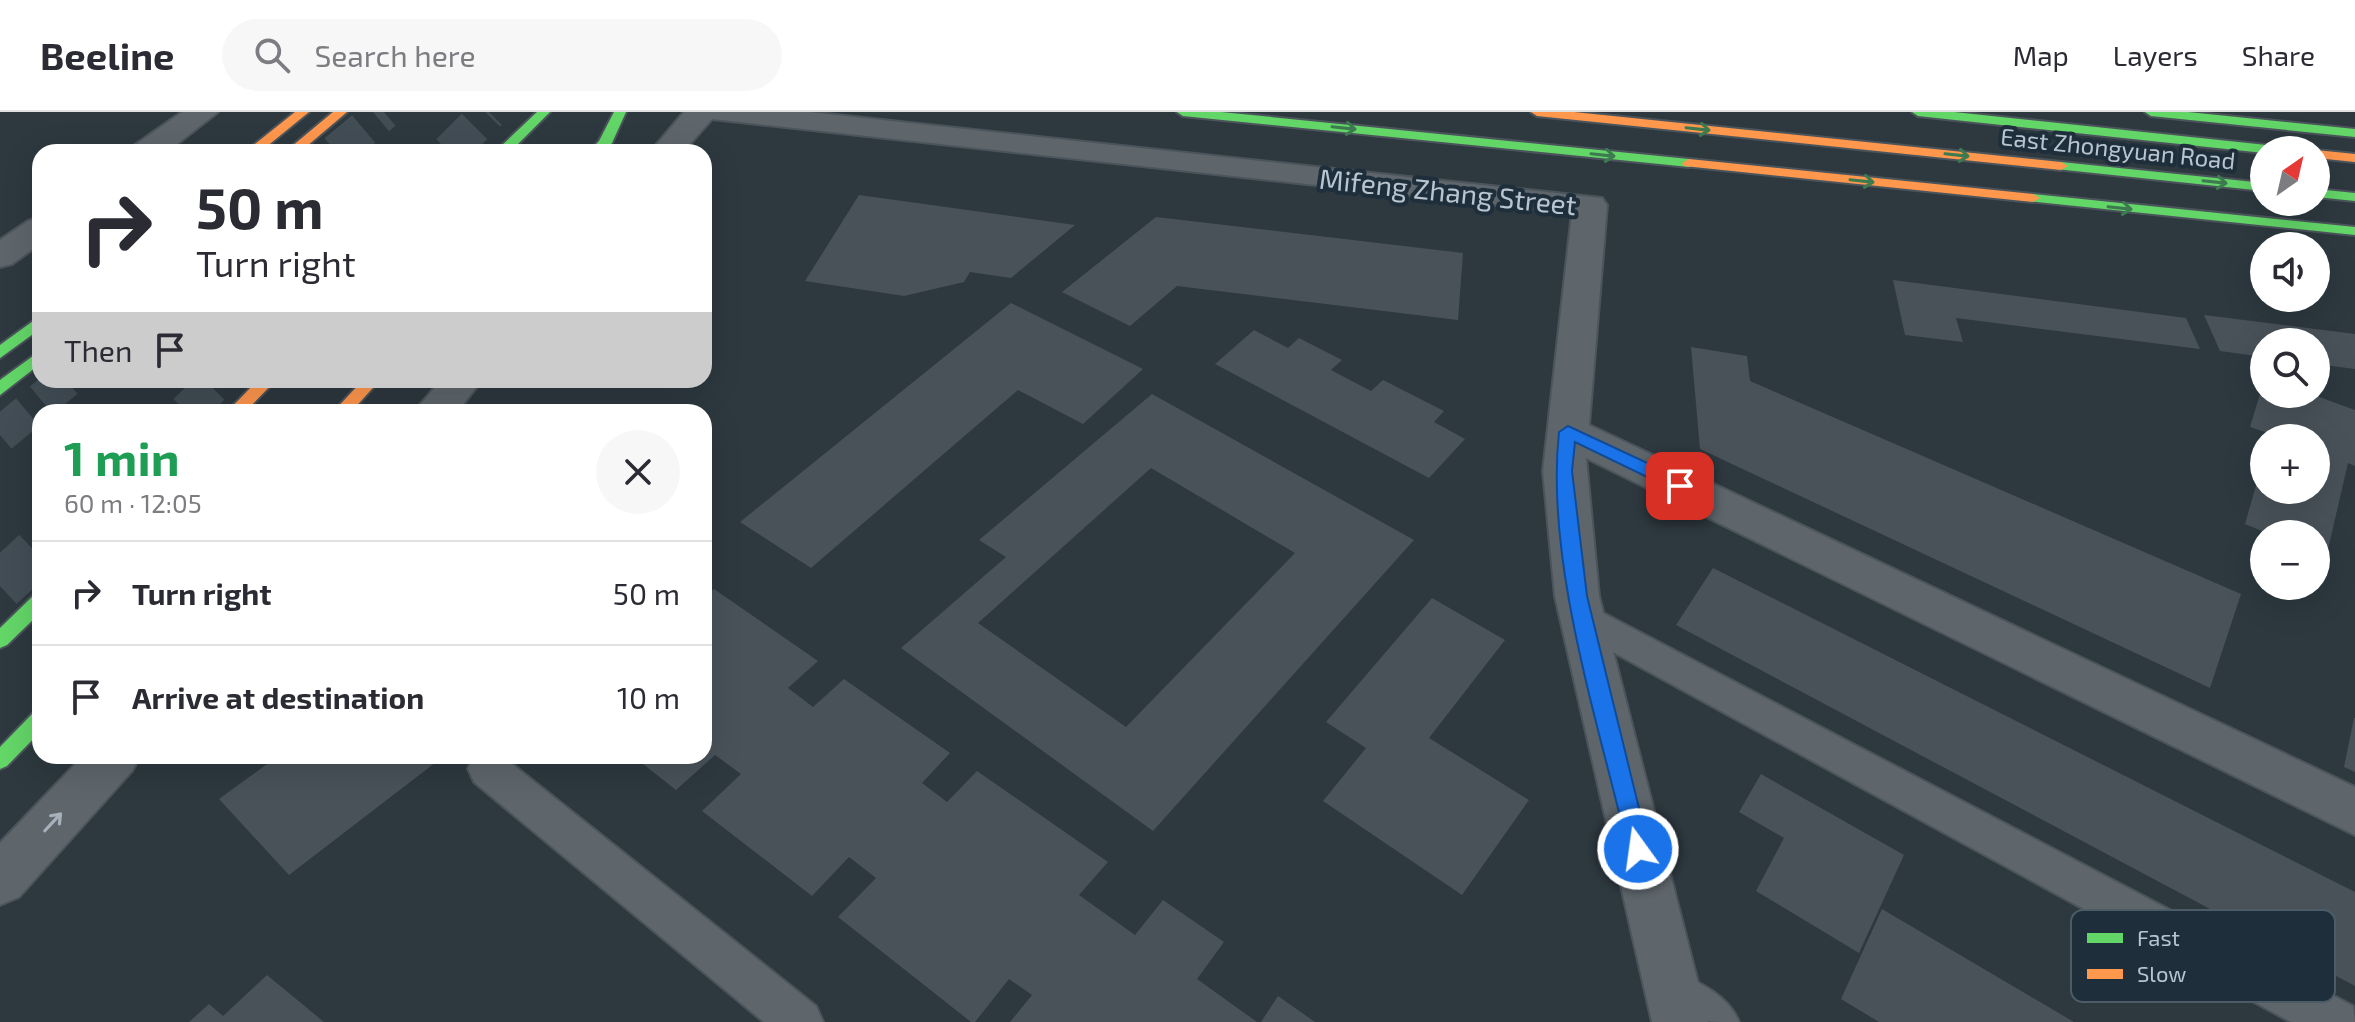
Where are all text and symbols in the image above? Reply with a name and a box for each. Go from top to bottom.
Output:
search box [222,19,782,91]
text: Beeline [40,32,174,78]
icon: search [250,33,294,77]
text: Search here [314,37,476,73]
text: Map [2013,38,2069,72]
text: Layers [2113,38,2198,72]
text: Share [2242,38,2315,72]
one-way arrow [1330,121,1357,136]
one-way arrow [1684,121,1711,136]
street label: East Zhongyuan Road [1999,121,2237,175]
north arrow [2250,136,2330,216]
map controls [2250,136,2330,600]
one-way arrow [1589,147,1616,162]
one-way arrow [1943,148,1970,163]
street label: Mifeng Zhang Street [1318,161,1578,221]
text: 50 m [196,173,324,240]
one-way arrow [1848,174,1875,189]
one-way arrow [2201,175,2228,190]
icon: right [64,176,168,280]
one-way arrow [2106,200,2133,215]
button: sound [2250,232,2330,312]
text: Turn right [196,241,356,284]
icon: arrive [148,328,192,372]
button: search [2250,328,2330,408]
text: Then [64,332,132,368]
button: + [2250,424,2330,504]
text: 1 min [64,428,180,486]
button: close [596,430,680,514]
pin [1646,452,1714,520]
icon: arrive [1658,464,1702,508]
text: 60 m · 12:05 [64,487,202,518]
button: − [2250,520,2330,600]
icon: right [64,571,108,615]
text: Turn right [132,575,272,611]
text: 50 m [613,575,680,611]
icon: arrive [64,675,108,719]
text: Arrive at destination [132,679,424,715]
text: 10 m [617,679,680,715]
position arrow [1596,807,1680,891]
one-way arrow [44,813,62,833]
legend [2071,910,2335,1002]
text: Fast [2137,924,2180,950]
text: Slow [2137,960,2186,986]

